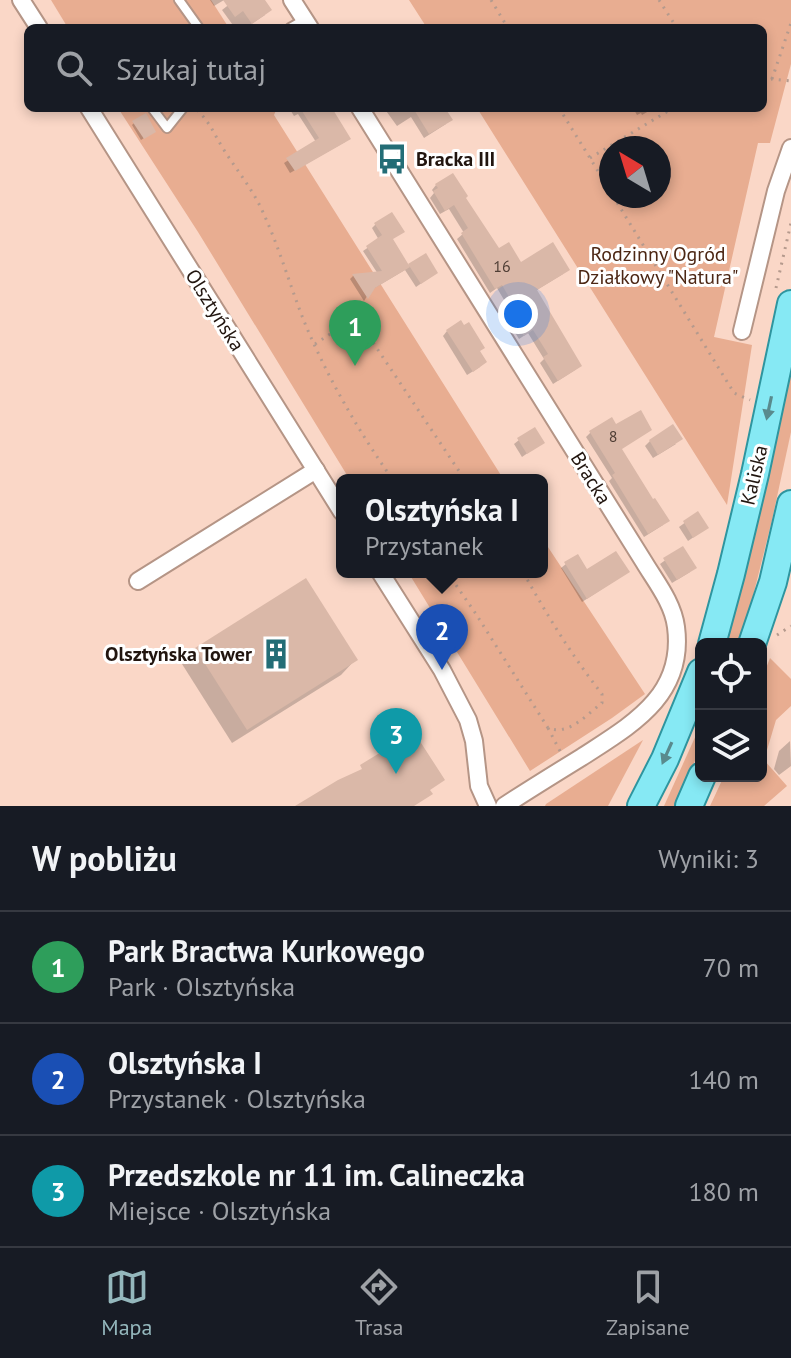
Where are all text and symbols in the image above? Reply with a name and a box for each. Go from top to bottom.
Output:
search box [24,24,767,112]
icon: search [52,46,96,90]
text: Szukaj tutaj [116,49,266,88]
north arrow [599,136,671,208]
bus stop icon: Bracka III [375,142,409,176]
place label: Bracka III [416,146,495,172]
park label: Rodzinny Ogród Działkowy "Natura" [578,241,738,290]
house number: 16 [493,256,511,276]
street label: Olsztyńska [180,264,250,356]
your location [498,294,538,334]
pin: 1 [329,300,381,366]
one-way arrow [762,395,775,420]
house number: 8 [609,426,617,446]
street label: Kaliska [735,443,773,507]
street label: Bracka [565,447,617,509]
popup [336,474,548,578]
text: Olsztyńska I [365,490,519,529]
text: Przystanek [365,529,484,562]
pin: 2 [416,604,468,670]
building icon: Olsztyńska Tower [259,637,293,671]
map controls [695,638,767,782]
button: locate [695,638,767,710]
place label: Olsztyńska Tower [105,641,252,667]
pin: 3 [370,708,422,774]
button: layers [695,710,767,782]
one-way arrow [660,741,674,764]
text: W pobliżu [32,836,177,880]
text: Wyniki: 3 [658,842,759,875]
text: Park Bractwa Kurkowego [108,931,425,970]
text: 1 [51,951,65,984]
text: 70 m [703,951,759,984]
text: Park · Olsztyńska [108,970,295,1003]
text: Olsztyńska I [108,1043,262,1082]
text: 2 [51,1063,65,1096]
text: 140 m [688,1063,759,1096]
text: Przystanek · Olsztyńska [108,1082,366,1115]
text: Przedszkole nr 11 im. Calineczka [108,1155,525,1194]
text: 3 [51,1175,65,1208]
text: 180 m [688,1175,759,1208]
text: Miejsce · Olsztyńska [108,1194,331,1227]
tab: Mapa [101,1265,152,1341]
tab: Trasa [355,1265,404,1341]
tab: Zapisane [606,1265,690,1341]

